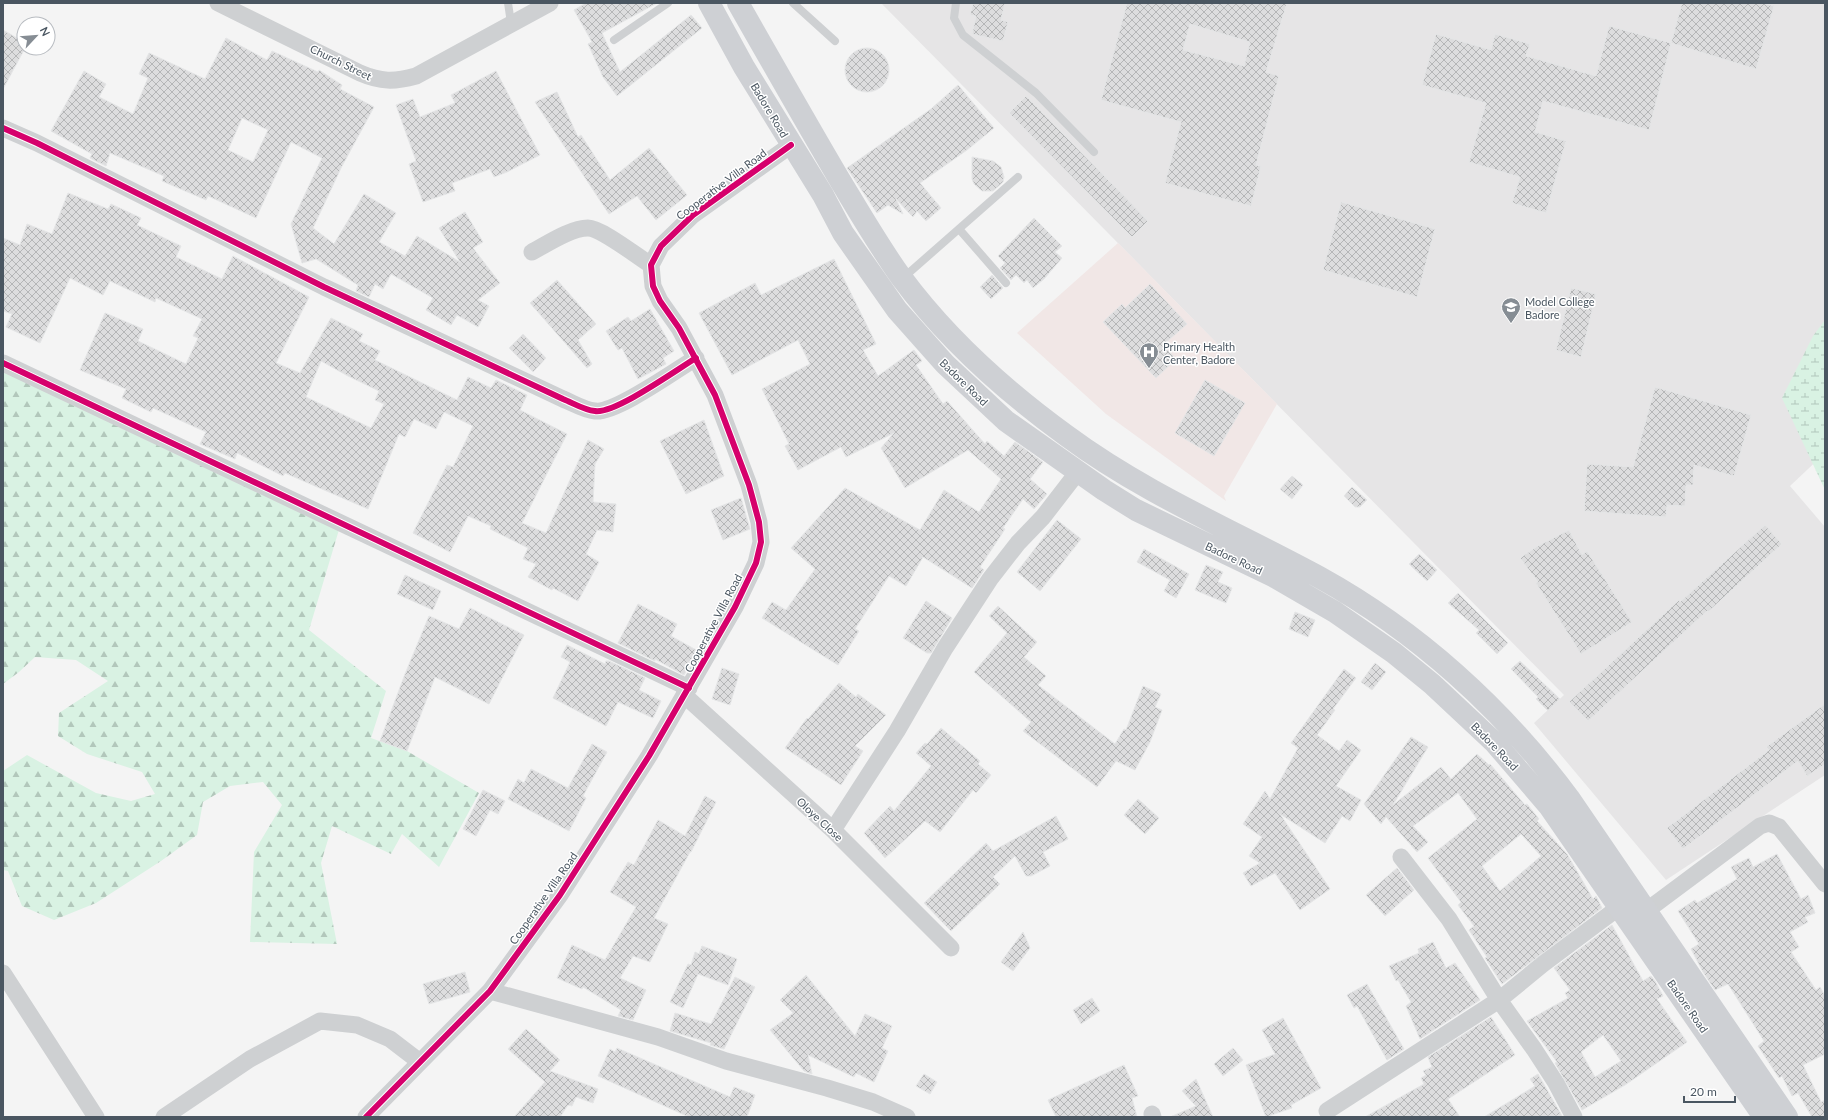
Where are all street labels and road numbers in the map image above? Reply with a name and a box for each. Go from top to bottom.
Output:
street label: Church Street [308,42,374,82]
street label: Badore Road [749,80,791,140]
street label: Cooperative Villa Road [673,146,769,222]
street label: Badore Road [937,356,991,408]
street label: Badore Road [1203,539,1265,577]
street label: Cooperative Villa Road [682,572,744,674]
street label: Badore Road [1469,719,1521,773]
street label: Oloye Close [794,794,846,844]
street label: Cooperative Villa Road [506,849,580,947]
street label: Badore Road [1665,977,1711,1035]

